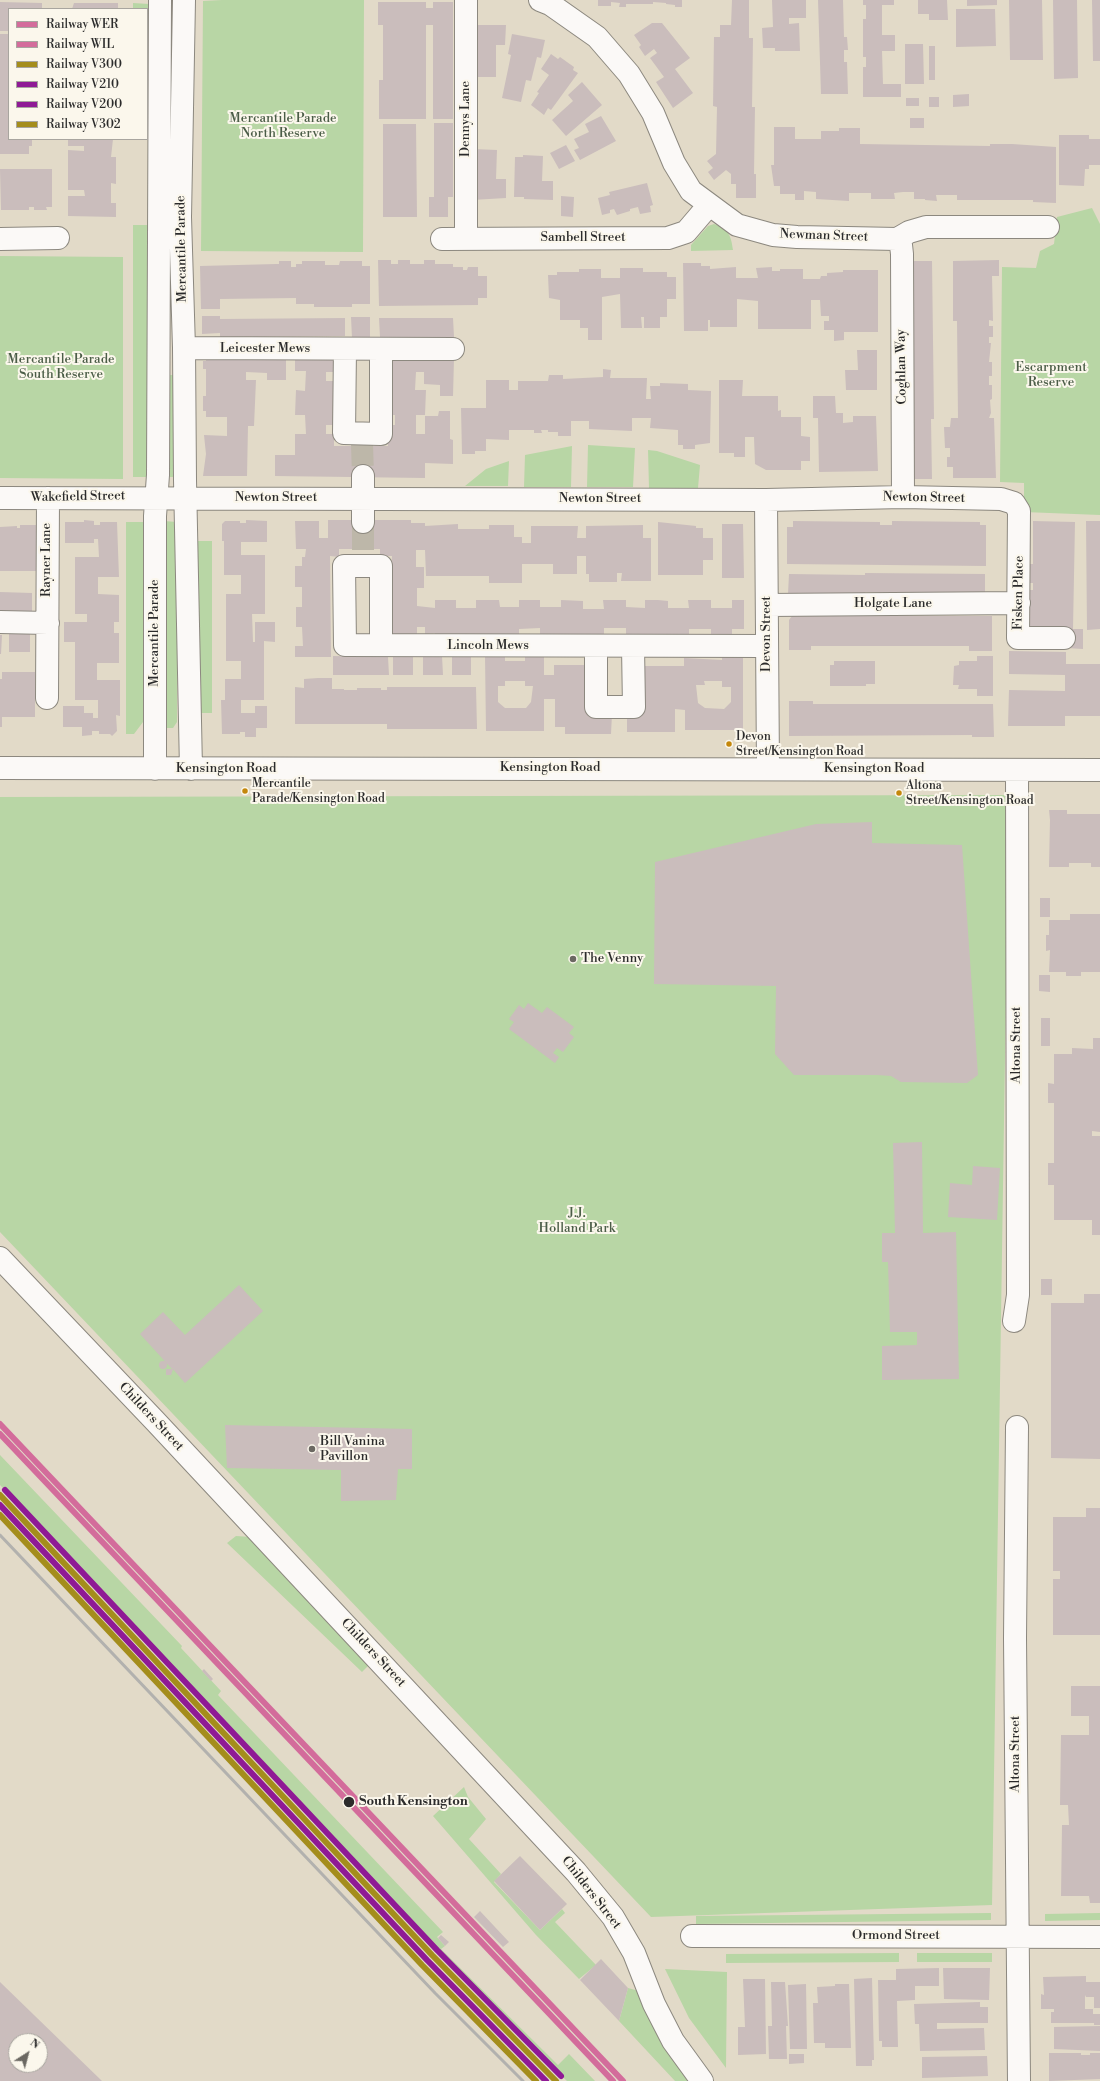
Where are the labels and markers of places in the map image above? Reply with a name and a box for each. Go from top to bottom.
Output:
place label: Devon Street/Kensington Road [736,730,864,758]
marker: Devon Street/Kensington Road [724,739,734,749]
place label: Mercantile Parade/Kensington Road [252,777,385,805]
place label: Altona Street/Kensington Road [906,779,1034,807]
marker: Mercantile Parade/Kensington Road [240,786,250,796]
marker: Altona Street/Kensington Road [894,788,904,798]
place label: The Venny [581,951,643,967]
marker: The Venny [568,954,578,964]
place label: Bill Vanina Pavillon [320,1434,385,1465]
marker: Bill Vanina Pavillon [307,1444,317,1454]
place label: South Kensington [359,1794,468,1810]
marker: South Kensington [342,1795,356,1809]

